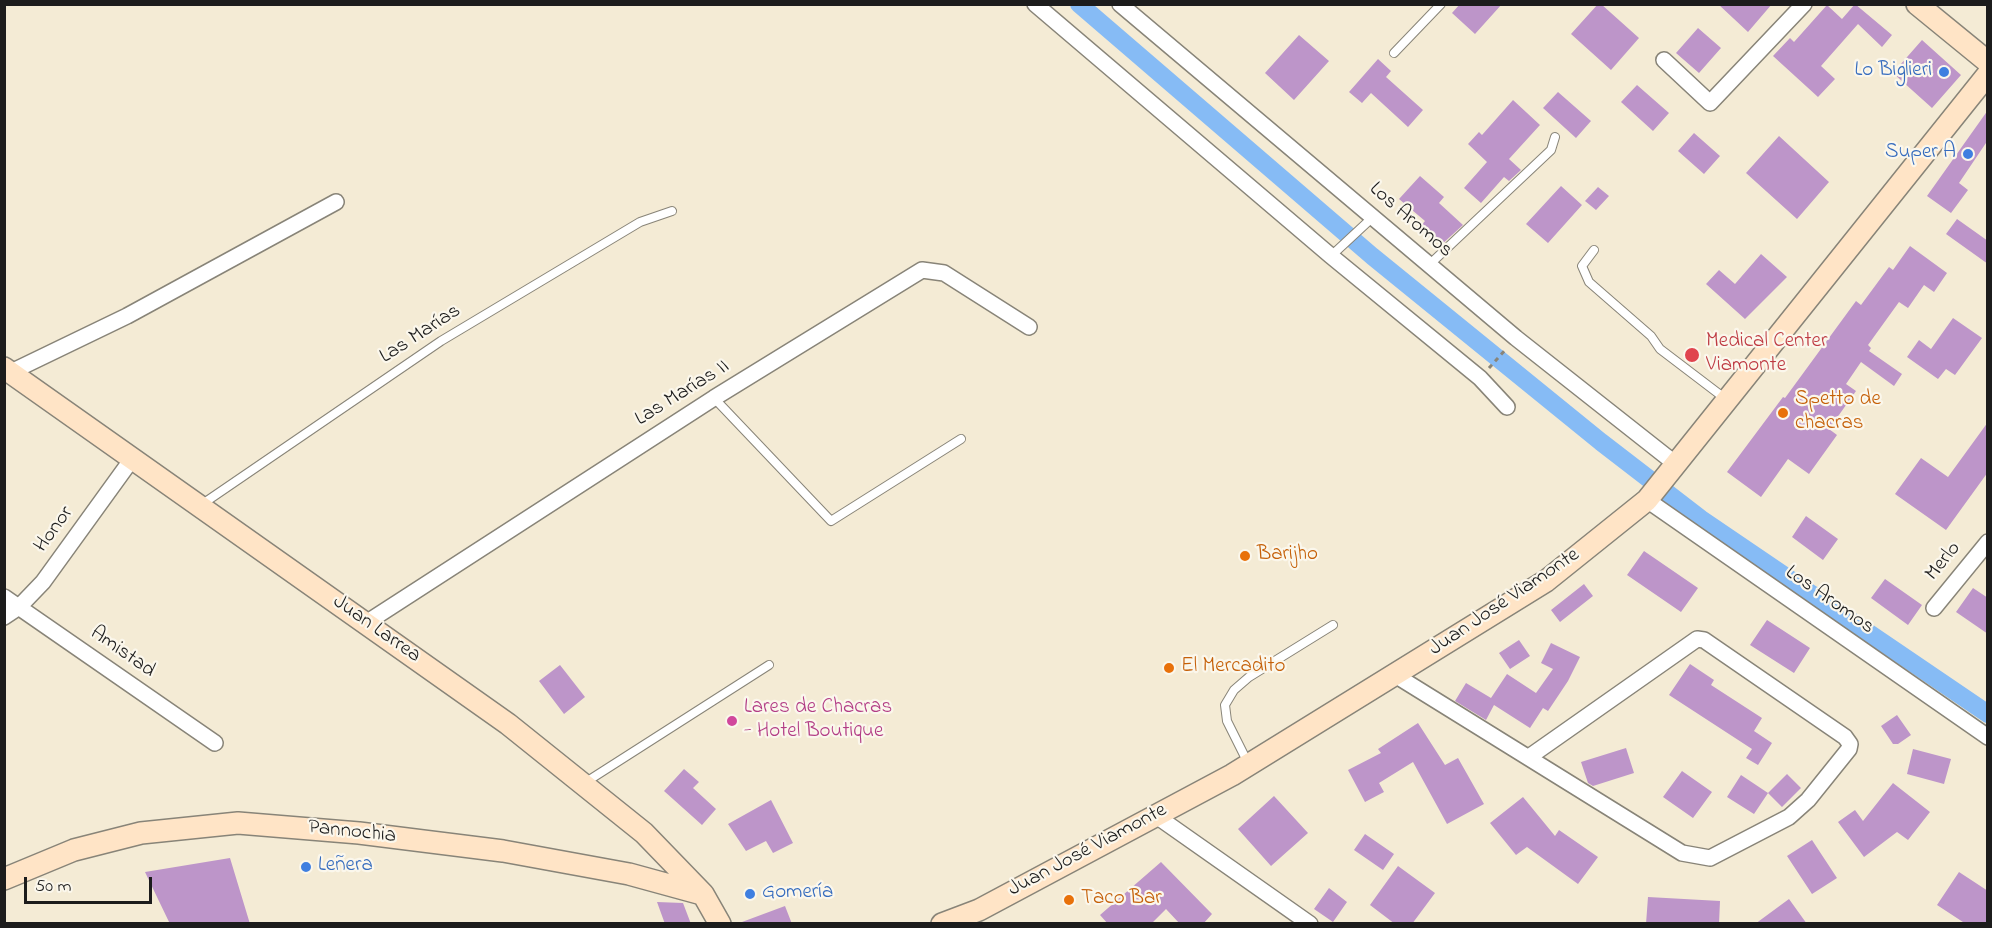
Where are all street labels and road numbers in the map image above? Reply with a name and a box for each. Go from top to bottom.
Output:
street label: Los Aromos [1363,178,1457,264]
street label: Las Marías [376,300,466,370]
street label: Las Marías II [631,355,735,433]
street label: Honor [30,502,80,558]
street label: Merlo [1921,537,1967,587]
street label: Juan José Viamonte [1425,543,1585,663]
street label: Los Aromos [1780,561,1878,641]
street label: Juan Larrea [327,590,425,670]
street label: Amistad [85,621,159,685]
street label: Juan José Viamonte [1005,799,1171,903]
street label: Pannochia [307,816,397,850]

